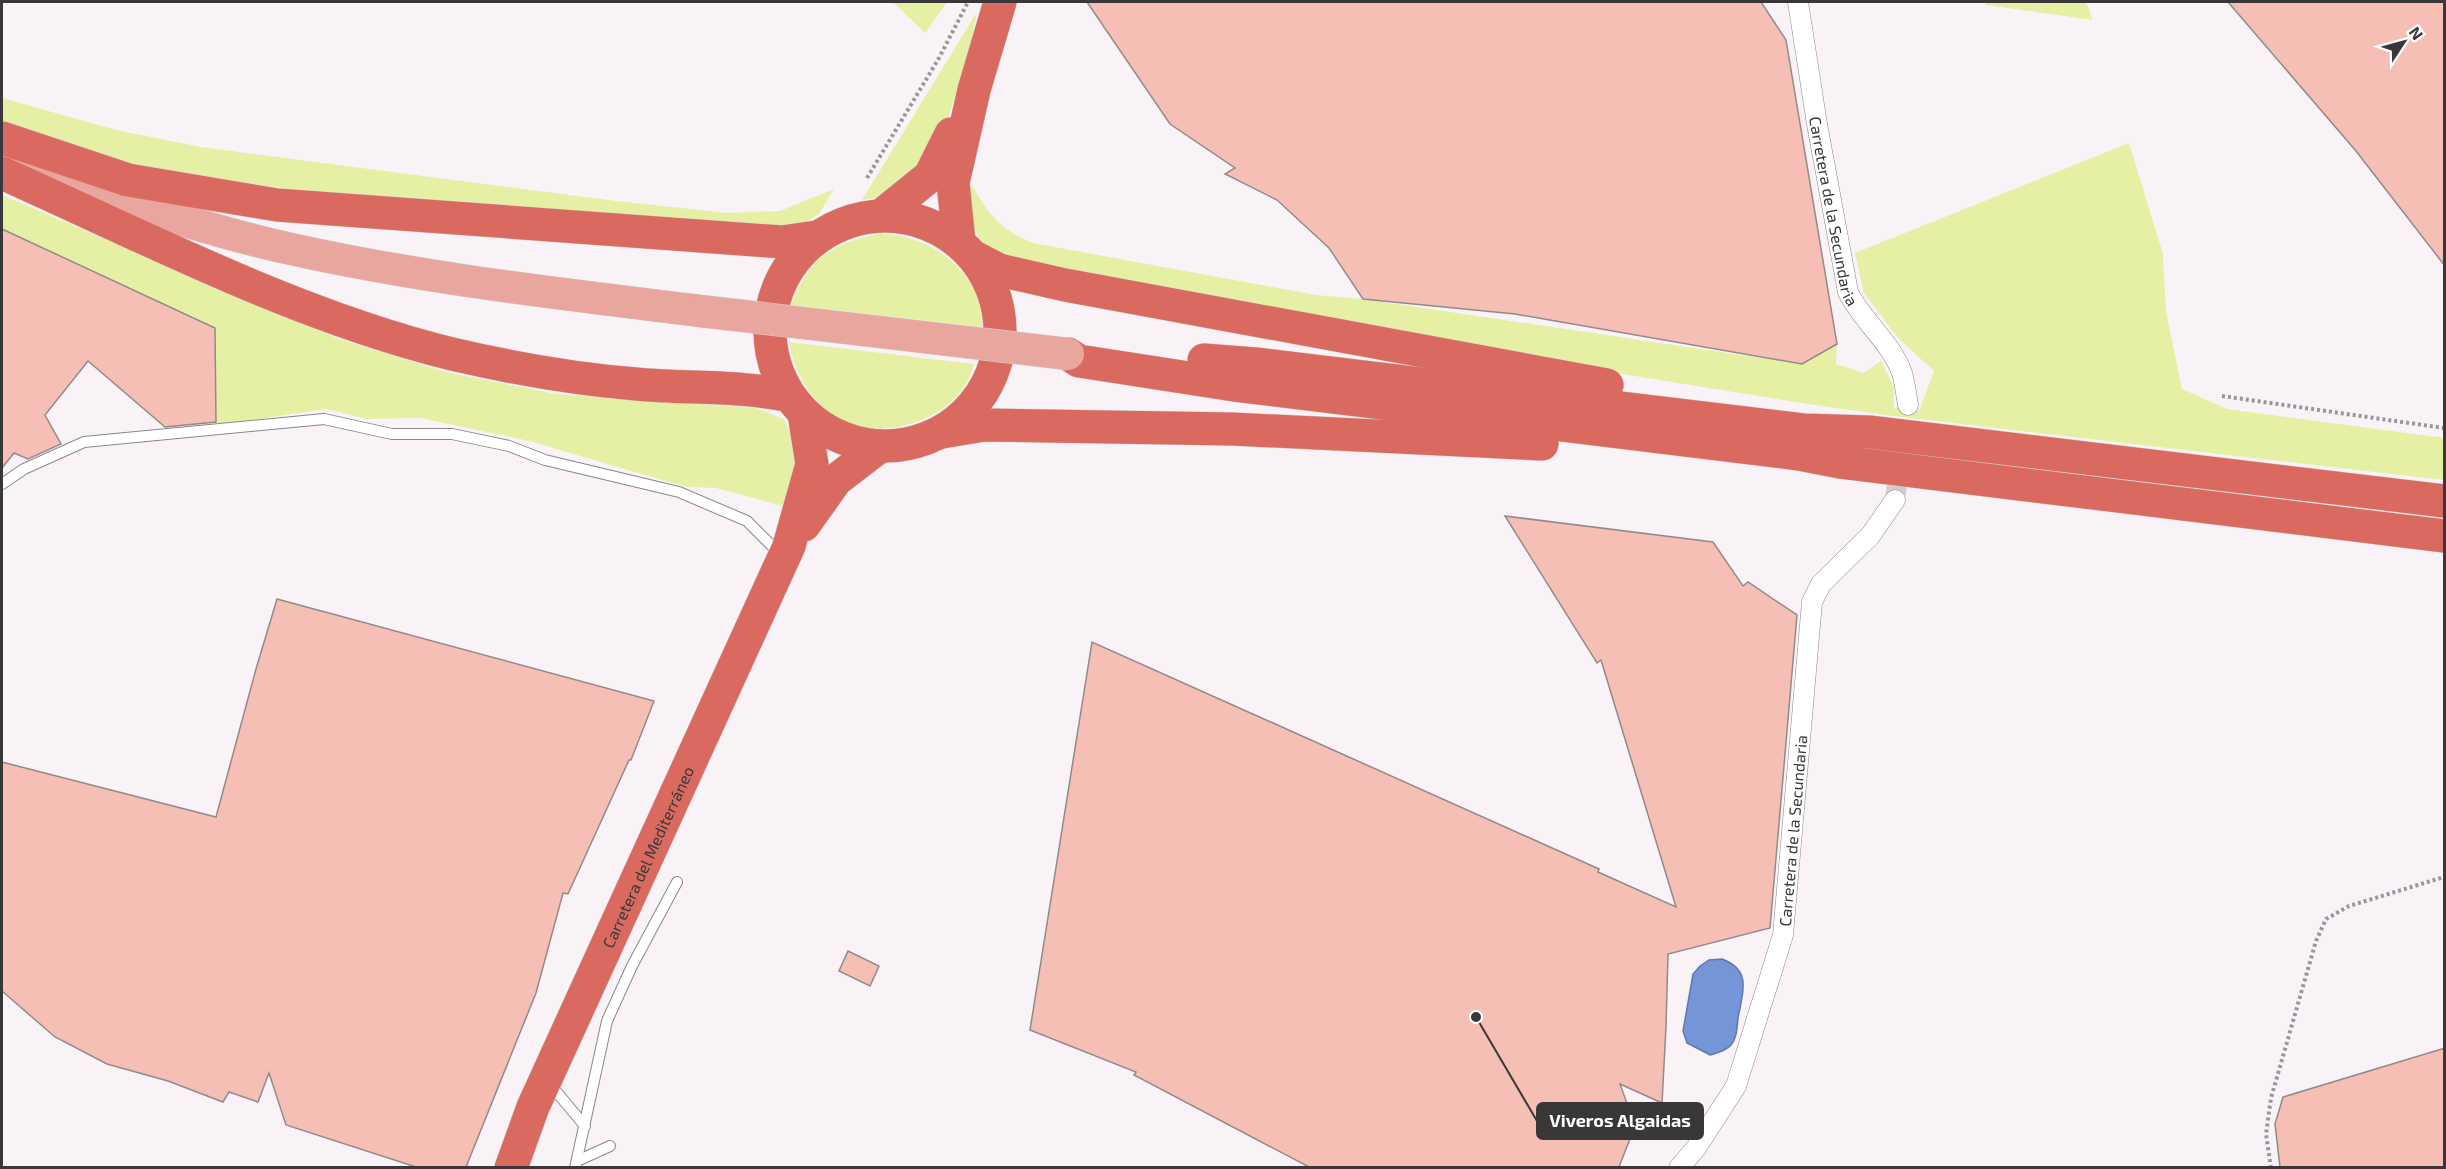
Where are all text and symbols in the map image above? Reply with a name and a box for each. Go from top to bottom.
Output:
north arrow [2374,12,2434,72]
text: N [2405,23,2428,43]
street label: Carretera de la Secundaria [1806,115,1863,309]
street label: Carretera de la Secundaria [1774,734,1810,927]
street label: Carretera del Mediterráneo [598,763,697,950]
callout: Viveros Algaidas [1537,1103,1703,1139]
text: Viveros Algaidas [1549,1109,1691,1131]

